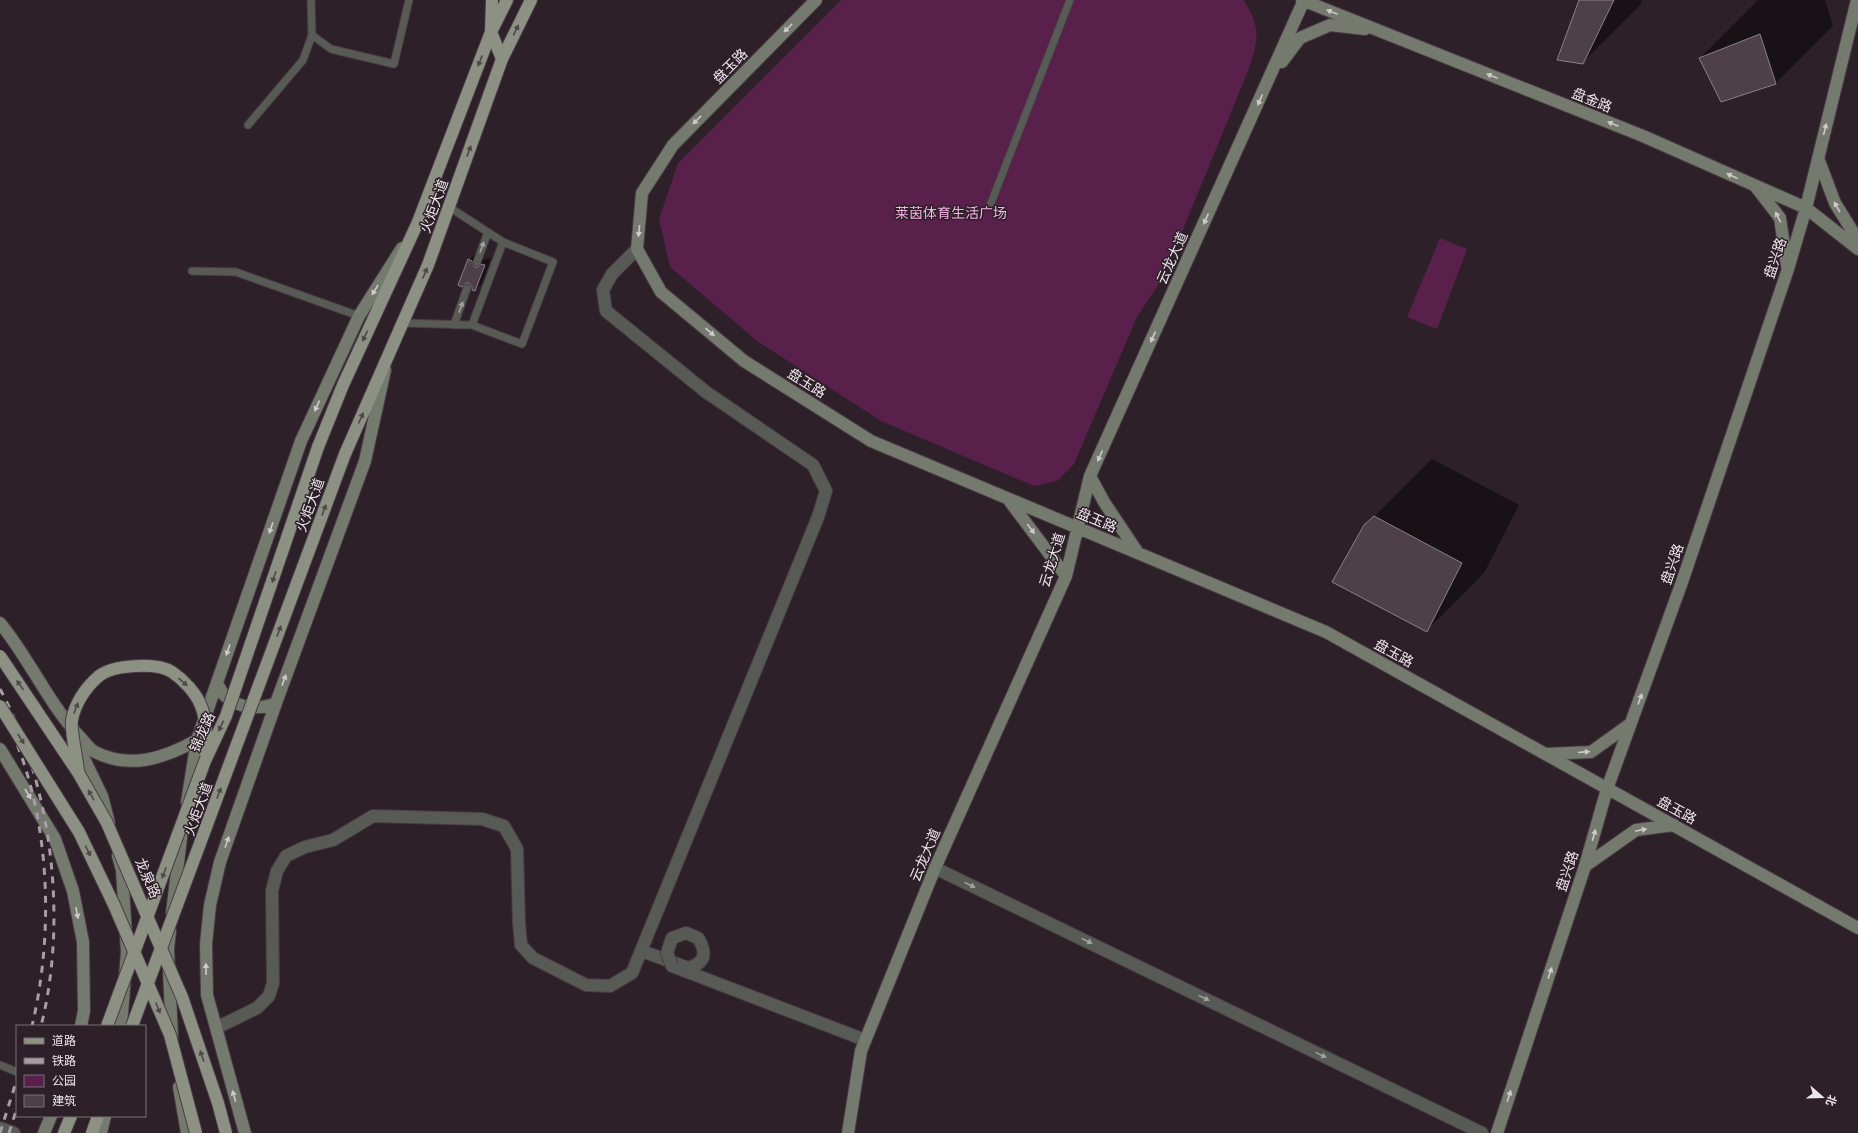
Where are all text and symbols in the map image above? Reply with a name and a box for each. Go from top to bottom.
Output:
one-way arrow [1327,9,1338,15]
one-way arrow [783,23,793,33]
one-way arrow [513,25,519,36]
street label: 盘玉路 [709,45,752,88]
one-way arrow [476,56,482,68]
one-way arrow [1487,73,1498,79]
street label: 盘金路 [1569,85,1614,117]
one-way arrow [1257,95,1263,106]
one-way arrow [692,115,702,125]
one-way arrow [1606,121,1618,127]
one-way arrow [1823,123,1829,136]
one-way arrow [466,145,472,157]
one-way arrow [1727,173,1738,179]
street label: 火炬大道 [418,177,453,236]
one-way arrow [1834,201,1841,213]
park label: 莱茵体育生活广场 [895,206,1007,223]
one-way arrow [1775,211,1781,223]
one-way arrow [1203,213,1209,224]
one-way arrow [635,225,642,237]
street label: 云龙大道 [1153,229,1193,288]
street label: 盘兴路 [1761,236,1791,281]
one-way arrow [480,241,486,253]
one-way arrow [422,267,428,279]
one-way arrow [372,284,379,296]
one-way arrow [458,300,464,312]
one-way arrow [704,328,715,337]
one-way arrow [362,331,368,343]
one-way arrow [1150,332,1156,343]
street label: 盘玉路 [784,365,829,403]
one-way arrow [314,401,320,412]
one-way arrow [357,412,364,424]
one-way arrow [1096,450,1102,462]
street label: 火炬大道 [294,476,329,535]
one-way arrow [322,503,328,515]
street label: 盘玉路 [1074,504,1119,537]
one-way arrow [268,522,274,534]
one-way arrow [1027,524,1035,534]
street label: 云龙大道 [1036,531,1070,590]
street label: 盘兴路 [1658,542,1688,587]
one-way arrow [270,571,276,583]
one-way arrow [276,625,282,637]
street label: 盘玉路 [1371,636,1416,672]
one-way arrow [225,645,231,657]
one-way arrow [282,673,288,685]
one-way arrow [178,677,188,686]
one-way arrow [16,680,24,691]
one-way arrow [1637,693,1643,705]
one-way arrow [74,702,80,714]
street label: 锦龙路 [186,710,220,755]
one-way arrow [218,720,224,731]
one-way arrow [18,733,25,745]
one-way arrow [1578,748,1591,755]
street label: 火炬大道 [182,780,217,839]
one-way arrow [217,786,223,798]
one-way arrow [24,788,31,800]
one-way arrow [87,789,94,801]
street label: 盘玉路 [1654,793,1699,829]
street label: 云龙大道 [907,826,945,885]
one-way arrow [1634,826,1647,832]
one-way arrow [1591,829,1597,841]
one-way arrow [224,835,230,847]
one-way arrow [85,845,91,856]
street label: 盘兴路 [1553,849,1583,894]
street label: 龙泉路 [130,856,164,901]
one-way arrow [161,867,167,879]
one-way arrow [965,882,976,888]
one-way arrow [75,907,81,920]
one-way arrow [1082,938,1093,944]
one-way arrow [203,962,209,975]
one-way arrow [1547,966,1553,978]
one-way arrow [1199,995,1210,1001]
one-way arrow [156,1002,162,1014]
legend [16,1025,146,1117]
text: 道路 [52,1034,76,1050]
one-way arrow [198,1049,204,1061]
one-way arrow [1316,1052,1327,1058]
text: 铁路 [52,1054,76,1070]
text: 公园 [52,1074,76,1090]
north arrow [1802,1077,1842,1117]
one-way arrow [231,1089,237,1101]
one-way arrow [1506,1090,1512,1102]
text: 北 [1822,1093,1839,1108]
text: 建筑 [52,1094,76,1110]

